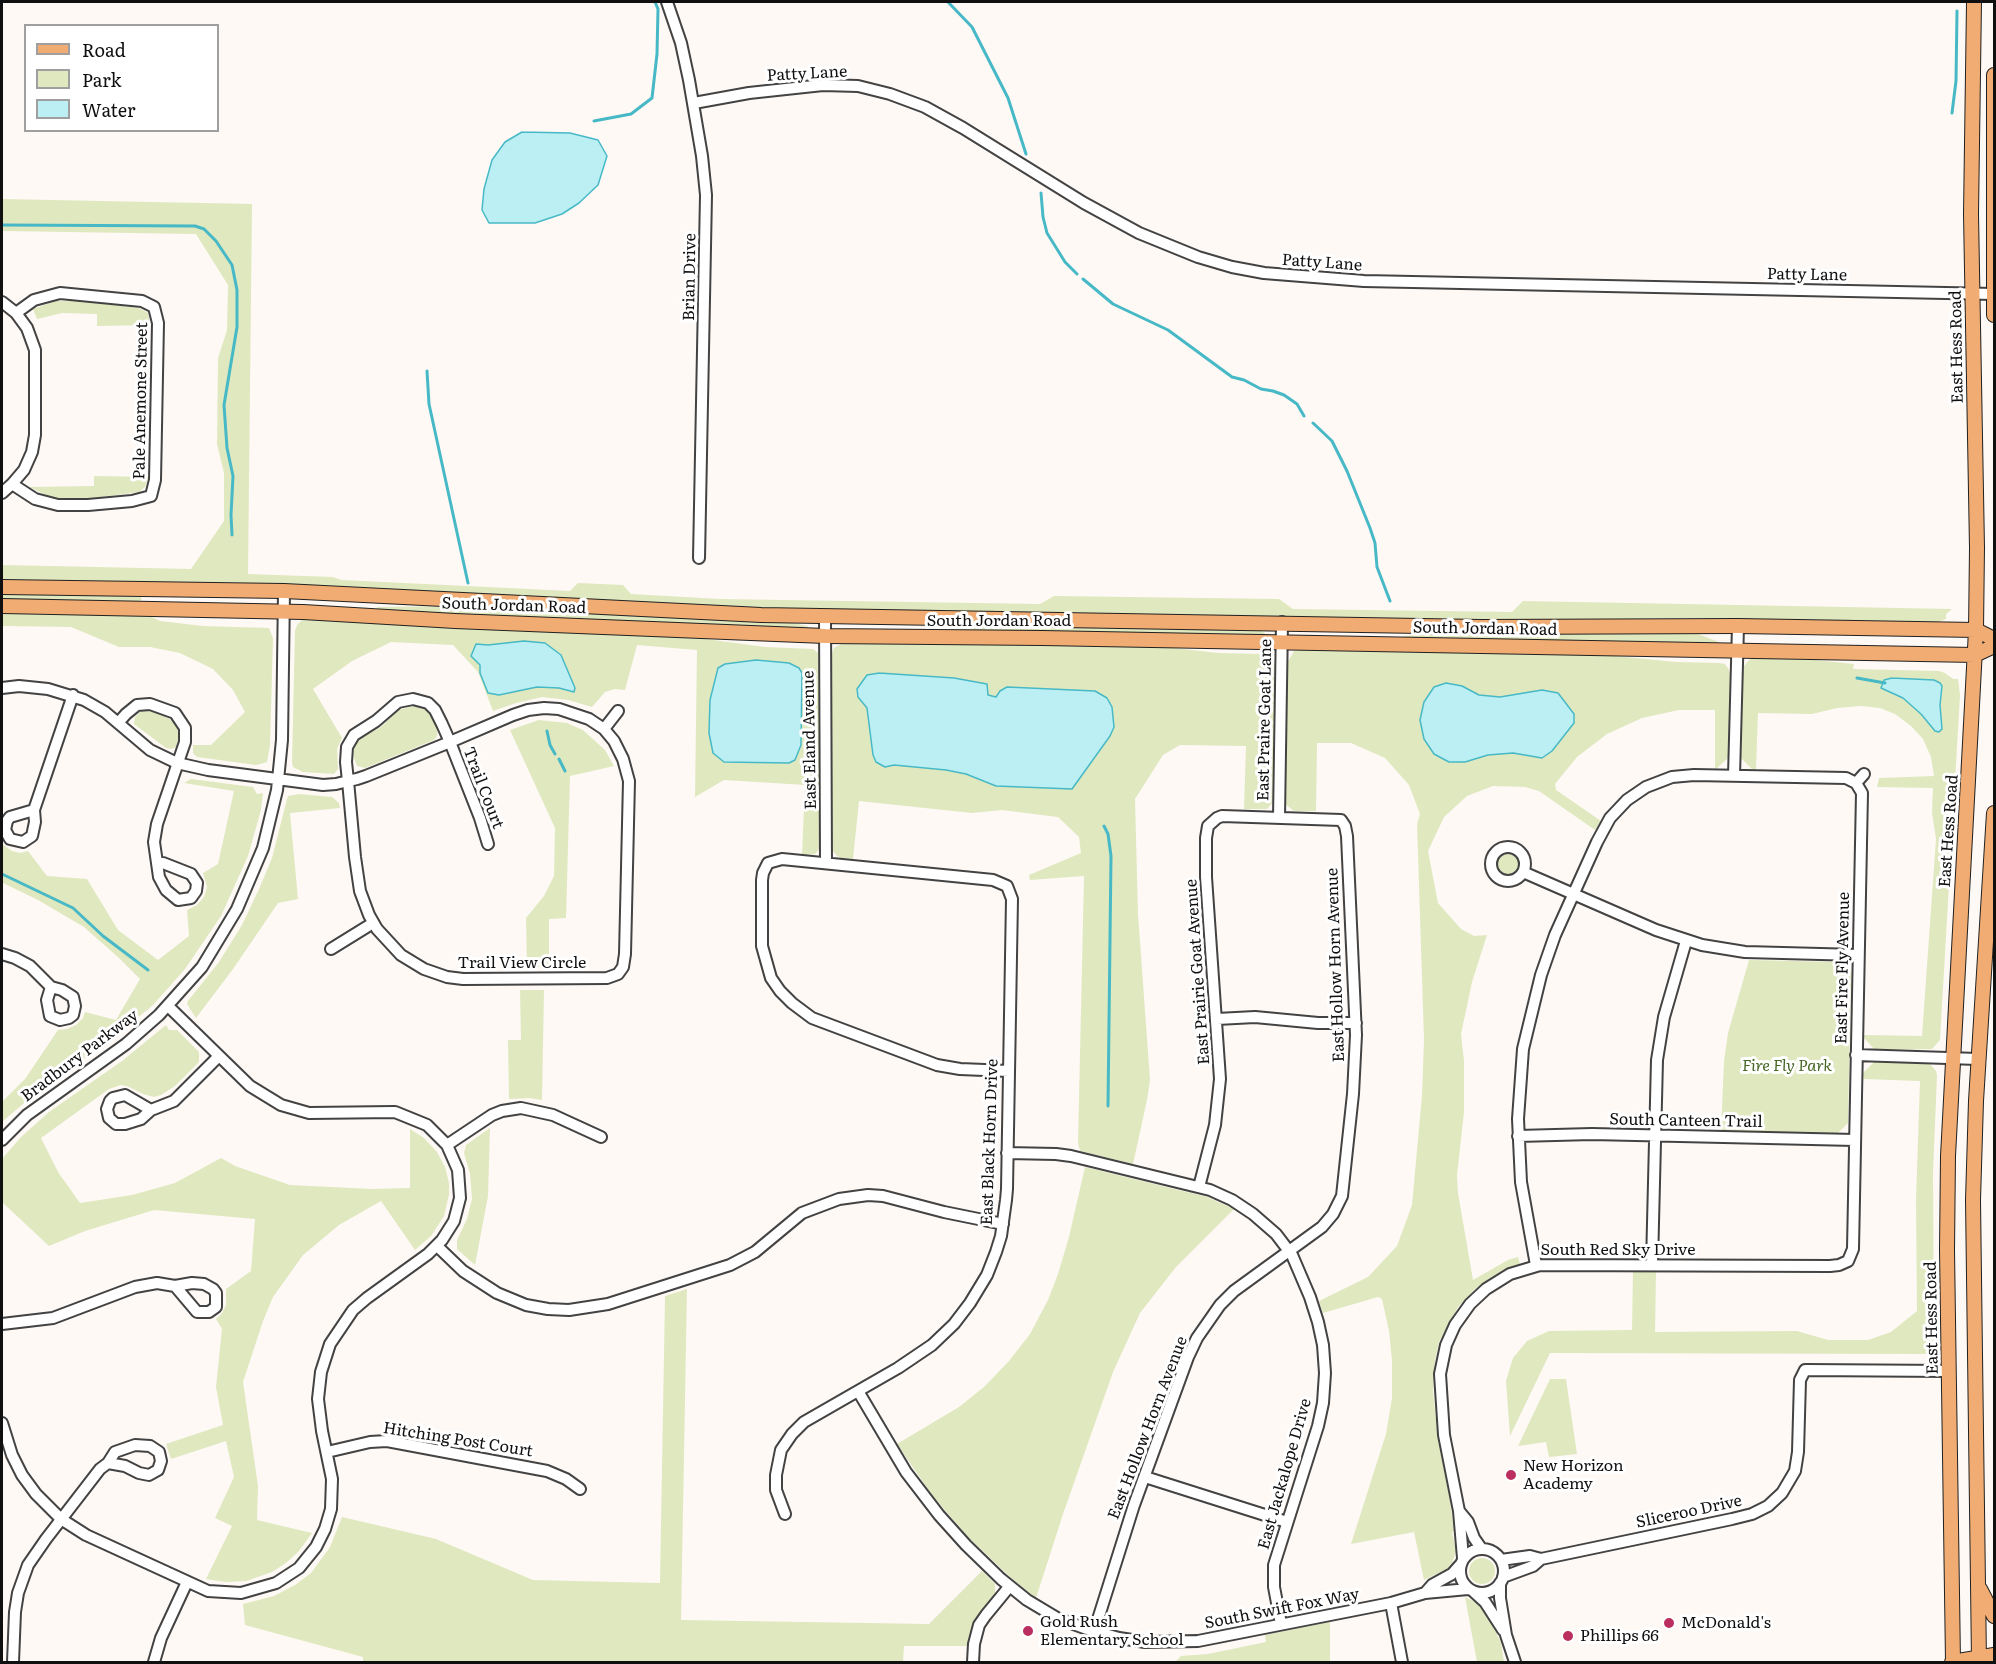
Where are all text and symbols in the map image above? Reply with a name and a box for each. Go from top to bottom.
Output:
legend [24,24,219,132]
text: Road [82,36,126,63]
street label: Patty Lane [766,62,848,86]
text: Park [82,66,121,93]
text: Water [82,96,135,123]
street label: Brian Drive [680,233,700,321]
street label: Patty Lane [1281,251,1363,275]
street label: Patty Lane [1767,265,1847,285]
street label: East Hess Road [1946,290,1968,404]
street label: Pale Anemone Street [130,322,152,480]
street label: South Jordan Road [441,594,587,618]
street label: South Jordan Road [927,611,1071,631]
street label: South Jordan Road [1413,618,1557,640]
street label: East Praire Goat Lane [1254,639,1276,801]
street label: East Eland Avenue [799,670,821,810]
street label: Trail Court [459,744,507,832]
street label: East Hess Road [1935,774,1963,888]
street label: East Hollow Horn Avenue [1323,867,1349,1063]
street label: East Prairie Goat Avenue [1182,878,1214,1066]
street label: East Fire Fly Avenue [1832,892,1854,1044]
street label: Trail View Circle [458,953,586,973]
street label: Bradbury Parkway [18,1006,142,1106]
park label: Fire Fly Park [1742,1056,1832,1076]
street label: East Black Horn Drive [977,1058,1003,1226]
street label: South Canteen Trail [1609,1110,1763,1132]
street label: South Red Sky Drive [1541,1240,1695,1260]
street label: East Hess Road [1921,1261,1943,1375]
street label: East Hollow Horn Avenue [1104,1334,1192,1522]
street label: East Jackalope Drive [1254,1396,1316,1552]
street label: Hitching Post Court [382,1419,534,1461]
place label: New Horizon Academy [1523,1456,1624,1494]
marker: New Horizon Academy [1504,1468,1518,1482]
street label: Sliceroo Drive [1634,1491,1744,1533]
street label: South Swift Fox Way [1203,1585,1361,1633]
place label: Gold Rush Elementary School [1040,1612,1184,1650]
place label: McDonald's [1681,1613,1771,1633]
marker: McDonald's [1662,1616,1676,1630]
marker: Gold Rush Elementary School [1021,1624,1035,1638]
place label: Phillips 66 [1580,1626,1659,1646]
marker: Phillips 66 [1561,1629,1575,1643]

